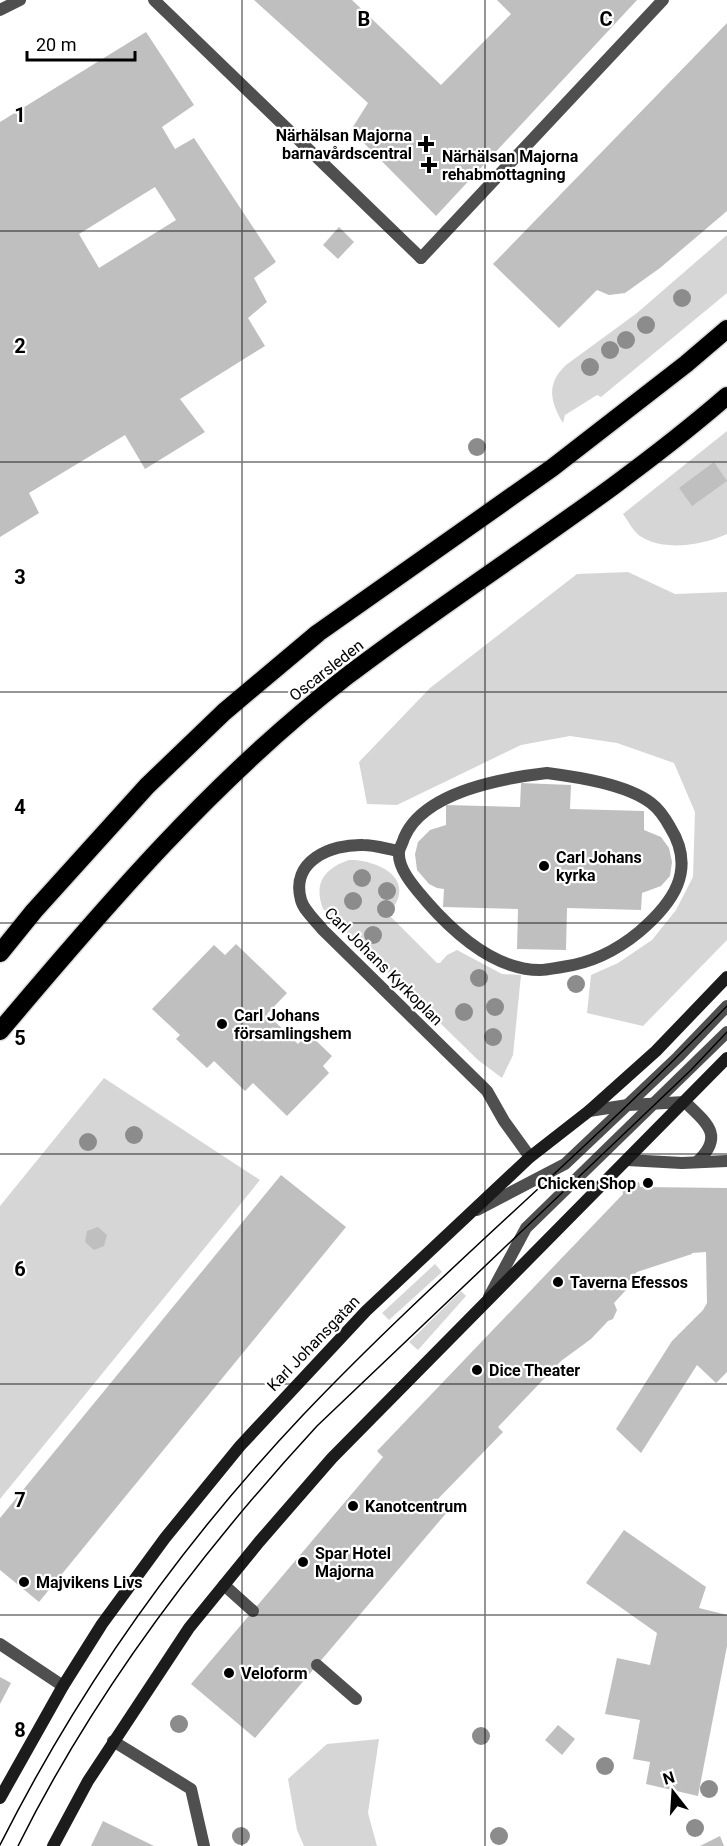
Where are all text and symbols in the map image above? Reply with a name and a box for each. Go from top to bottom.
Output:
text: B [358,7,370,31]
text: C [599,7,613,31]
scale bar [27,24,135,62]
text: 20 m [36,34,76,55]
text: 1 [14,103,26,127]
place label: Närhälsan Majorna barnavårdscentral [276,126,412,163]
marker: Närhälsan Majorna barnavårdscentral [417,135,435,153]
place label: Närhälsan Majorna rehabmottagning [442,147,579,184]
marker: Närhälsan Majorna rehabmottagning [420,156,438,174]
text: 2 [14,334,26,358]
text: 3 [14,565,26,589]
street label: Oscarsleden [285,636,367,705]
text: 4 [14,795,26,819]
place label: Carl Johans kyrka [556,848,642,885]
marker: Carl Johans kyrka [537,859,551,873]
street label: Carl Johans Kyrkoplan [321,903,447,1029]
place label: Carl Johans församlingshem [234,1006,352,1043]
marker: Carl Johans församlingshem [215,1017,229,1031]
text: 5 [14,1026,26,1050]
place label: Chicken Shop [537,1174,636,1193]
marker: Chicken Shop [641,1176,655,1190]
text: 6 [14,1257,26,1281]
place label: Taverna Efessos [570,1273,688,1292]
marker: Taverna Efessos [551,1275,565,1289]
street label: Karl Johansgatan [263,1292,364,1395]
place label: Dice Theater [489,1361,580,1380]
marker: Dice Theater [470,1363,484,1377]
text: 7 [14,1488,26,1512]
place label: Kanotcentrum [365,1497,467,1516]
marker: Kanotcentrum [346,1499,360,1513]
place label: Spar Hotel Majorna [315,1544,391,1581]
marker: Spar Hotel Majorna [296,1555,310,1569]
place label: Majvikens Livs [36,1573,142,1592]
marker: Majvikens Livs [17,1575,31,1589]
place label: Veloform [241,1664,308,1683]
marker: Veloform [222,1666,236,1680]
text: 8 [14,1718,26,1742]
north arrow [643,1762,703,1822]
text: N [661,1767,677,1789]

